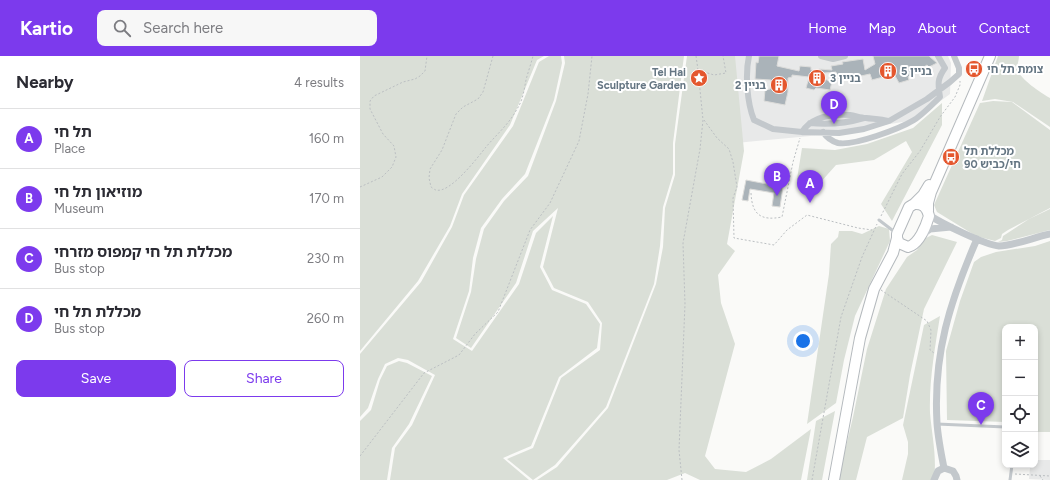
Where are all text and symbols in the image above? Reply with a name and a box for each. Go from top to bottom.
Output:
search box [97,10,377,46]
text: Kartio [20,17,73,40]
icon: search [111,17,133,39]
text: Search here [143,19,223,37]
text: Home [808,20,847,37]
text: Map [869,20,896,37]
text: About [918,20,957,37]
text: Contact [979,20,1030,37]
bus stop icon: צומת תל חי [964,59,984,79]
building icon: בניין 5 [878,61,898,81]
place label: צומת תל חי [987,63,1044,76]
place label: בניין 5 [901,65,932,78]
place label: Tel Hai Sculpture Garden [597,66,686,92]
place icon: Tel Hai Sculpture Garden [689,68,709,88]
building icon: בניין 3 [807,68,827,88]
text: Nearby [16,72,74,92]
place label: בניין 3 [830,72,861,85]
text: 4 results [294,75,344,90]
building icon: בניין 2 [769,75,789,95]
place label: בניין 2 [735,79,766,92]
pin: D [821,91,847,124]
text: תל חי [54,123,92,141]
text: A [24,131,34,146]
text: 160 m [309,131,344,146]
text: Place [54,141,85,156]
place label: מכללת תל חי/כביש 90 [964,145,1021,171]
bus stop icon: מכללת תל חי/כביש 90 [941,147,961,167]
pin: B [764,163,790,196]
pin: A [797,170,823,203]
text: מוזיאון תל חי [54,183,142,201]
text: B [25,191,33,206]
text: 170 m [309,191,344,206]
text: Museum [54,201,104,216]
text: מכללת תל חי קמפוס מזרחי [54,243,232,261]
text: C [24,251,34,266]
text: 230 m [307,251,344,266]
text: Bus stop [54,261,105,276]
text: מכללת תל חי [54,303,141,321]
text: D [24,311,34,326]
text: 260 m [307,311,344,326]
text: Bus stop [54,321,105,336]
map controls [1002,324,1038,468]
button: + [1002,324,1038,360]
your location [793,331,813,351]
button: Save [16,360,176,397]
button: Share [184,360,344,397]
button: − [1002,360,1038,396]
pin: C [968,392,994,425]
button: locate [1002,396,1038,432]
button: layers [1002,432,1038,468]

